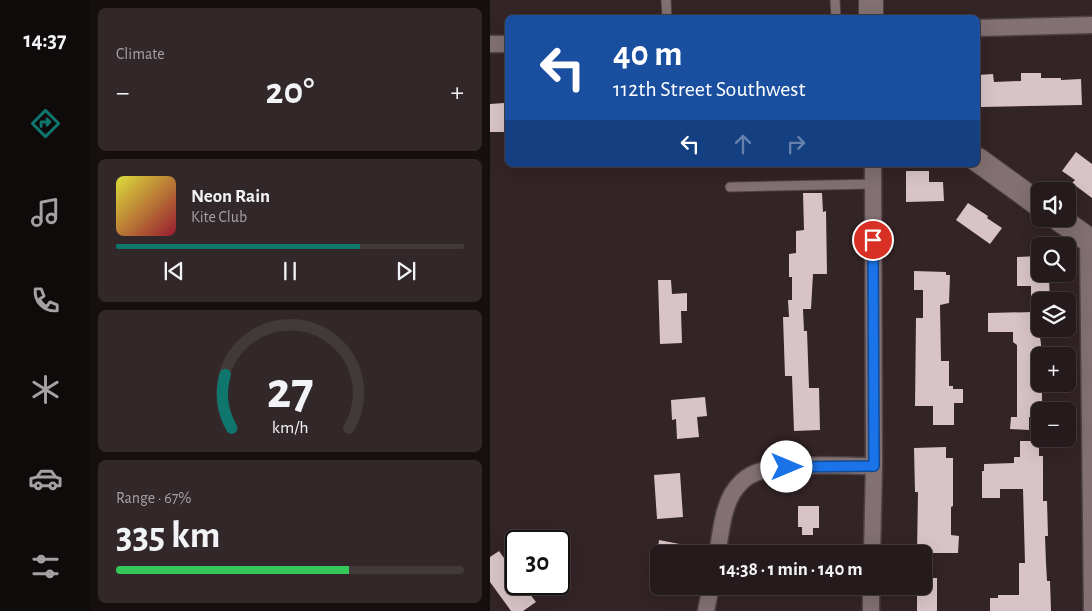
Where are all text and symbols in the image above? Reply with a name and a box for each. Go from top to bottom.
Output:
text: 14:37 [23,29,67,51]
icon: left [530,35,595,100]
text: 40 m [613,37,682,72]
text: Climate [116,46,165,62]
text: 20° [266,73,314,111]
text: 112th Street Southwest [613,78,805,100]
text: − [116,79,129,107]
text: + [451,79,464,107]
icon: directions [28,106,63,141]
icon: left [676,130,704,158]
icon: ahead [729,130,757,158]
icon: right [782,130,810,158]
map controls [1031,182,1076,447]
button: sound [1031,182,1076,227]
text: Neon Rain [191,187,270,206]
icon: music [28,195,63,230]
text: Kite Club [191,209,247,225]
pin [852,219,894,261]
icon: arrive [859,226,887,254]
button: search [1031,237,1076,282]
icon: previous [160,257,188,285]
icon: pause [276,257,304,285]
icon: next [392,257,420,285]
icon: phone [28,283,63,318]
button: layers [1031,292,1076,337]
button: + [1031,347,1076,392]
text: 27 [267,365,313,417]
icon: climate [28,372,63,407]
button: − [1031,402,1076,447]
text: km/h [272,419,308,437]
position arrow [760,440,812,492]
icon: car [28,461,63,496]
text: Range · 67% [116,490,192,506]
text: 335 km [116,517,220,555]
speed limit sign: 30 [505,530,570,595]
icon: filters [28,549,63,584]
text: 14:38 · 1 min · 140 m [719,560,863,579]

